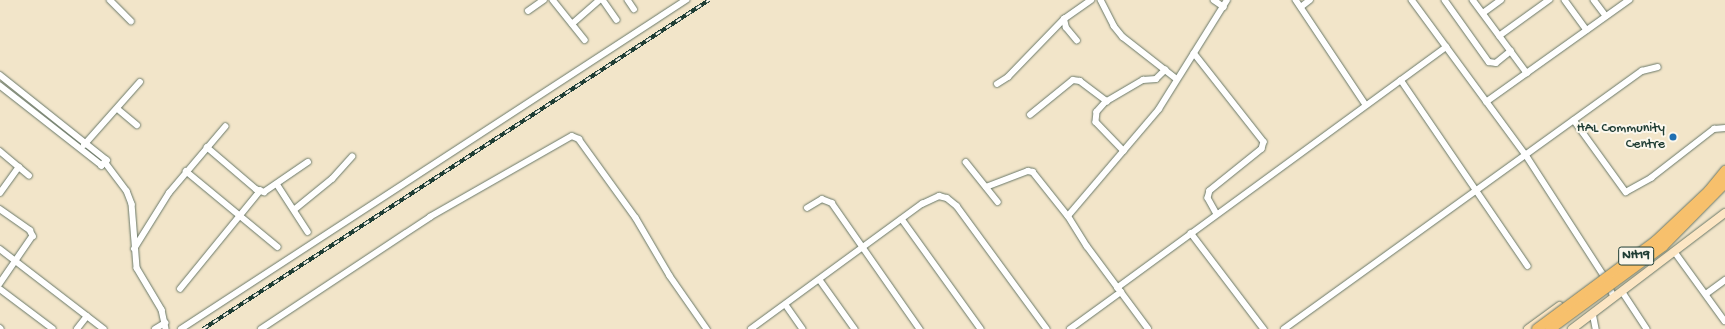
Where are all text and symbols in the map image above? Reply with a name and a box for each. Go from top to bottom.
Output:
place label: HAL Community Centre [1577,121,1665,154]
marker: HAL Community Centre [1668,132,1678,142]
road number: NH19 [1618,245,1654,267]

